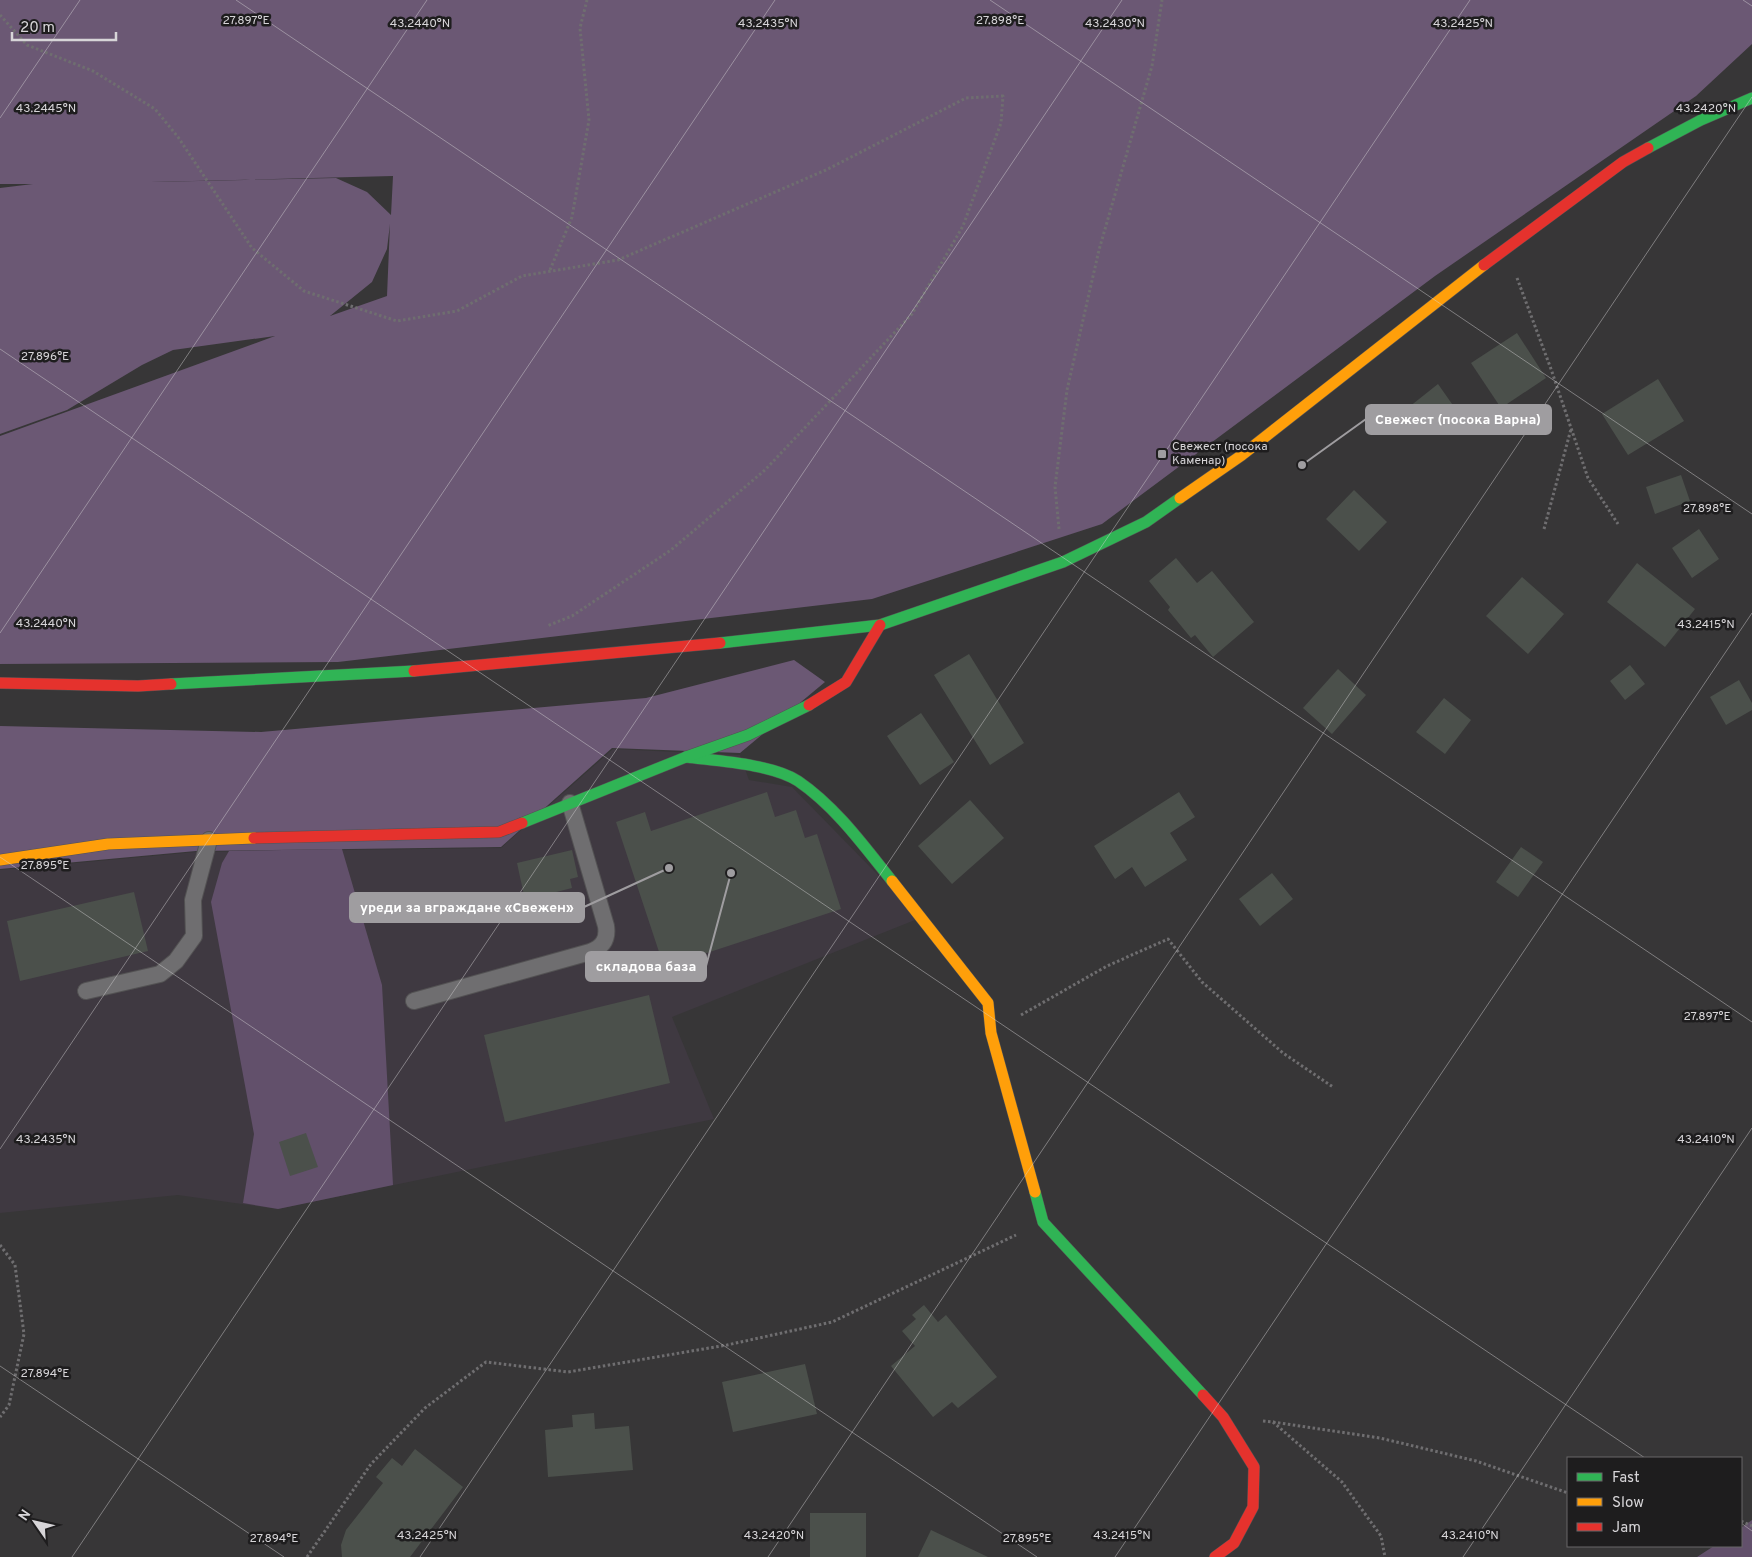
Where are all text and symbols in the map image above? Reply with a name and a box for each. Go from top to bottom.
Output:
scale bar [12,10,116,42]
text: 27.897°E [222,13,270,29]
text: 27.898°E [976,13,1024,29]
text: 43.2440°N [390,16,450,32]
text: 43.2435°N [738,16,798,32]
text: 43.2430°N [1085,16,1145,32]
text: 43.2425°N [1433,16,1493,32]
text: 20 m [20,19,55,38]
text: 43.2445°N [16,101,76,117]
text: 43.2420°N [1676,101,1736,117]
text: 27.896°E [21,349,69,365]
callout: Свежест (посока Варна) [1366,405,1551,434]
text: Свежест (посока Варна) [1375,412,1541,429]
place label: Свежест (посока Каменар) [1172,439,1268,469]
marker: Свежест (посока Каменар) [1156,448,1168,460]
text: 27.898°E [1683,501,1731,517]
text: 43.2440°N [16,616,76,632]
text: 43.2415°N [1677,617,1735,633]
text: 27.895°E [21,858,69,874]
callout: уреди за вграждане «Свежен» [350,893,584,922]
text: уреди за вграждане «Свежен» [360,900,574,917]
callout: складова база [586,952,706,981]
text: складова база [596,959,696,976]
text: 27.897°E [1683,1009,1731,1025]
text: 43.2435°N [16,1132,76,1148]
text: 43.2410°N [1677,1132,1735,1148]
text: 27.894°E [21,1366,69,1382]
legend [1567,1457,1742,1547]
text: Fast [1612,1469,1640,1488]
text: Slow [1612,1494,1644,1513]
north arrow [10,1497,60,1547]
text: N [16,1507,35,1524]
text: Jam [1612,1519,1641,1538]
text: 43.2425°N [397,1528,457,1544]
text: 43.2420°N [744,1528,804,1544]
text: 43.2415°N [1093,1528,1151,1544]
text: 43.2410°N [1441,1528,1499,1544]
text: 27.894°E [250,1531,298,1547]
text: 27.895°E [1003,1531,1051,1547]

